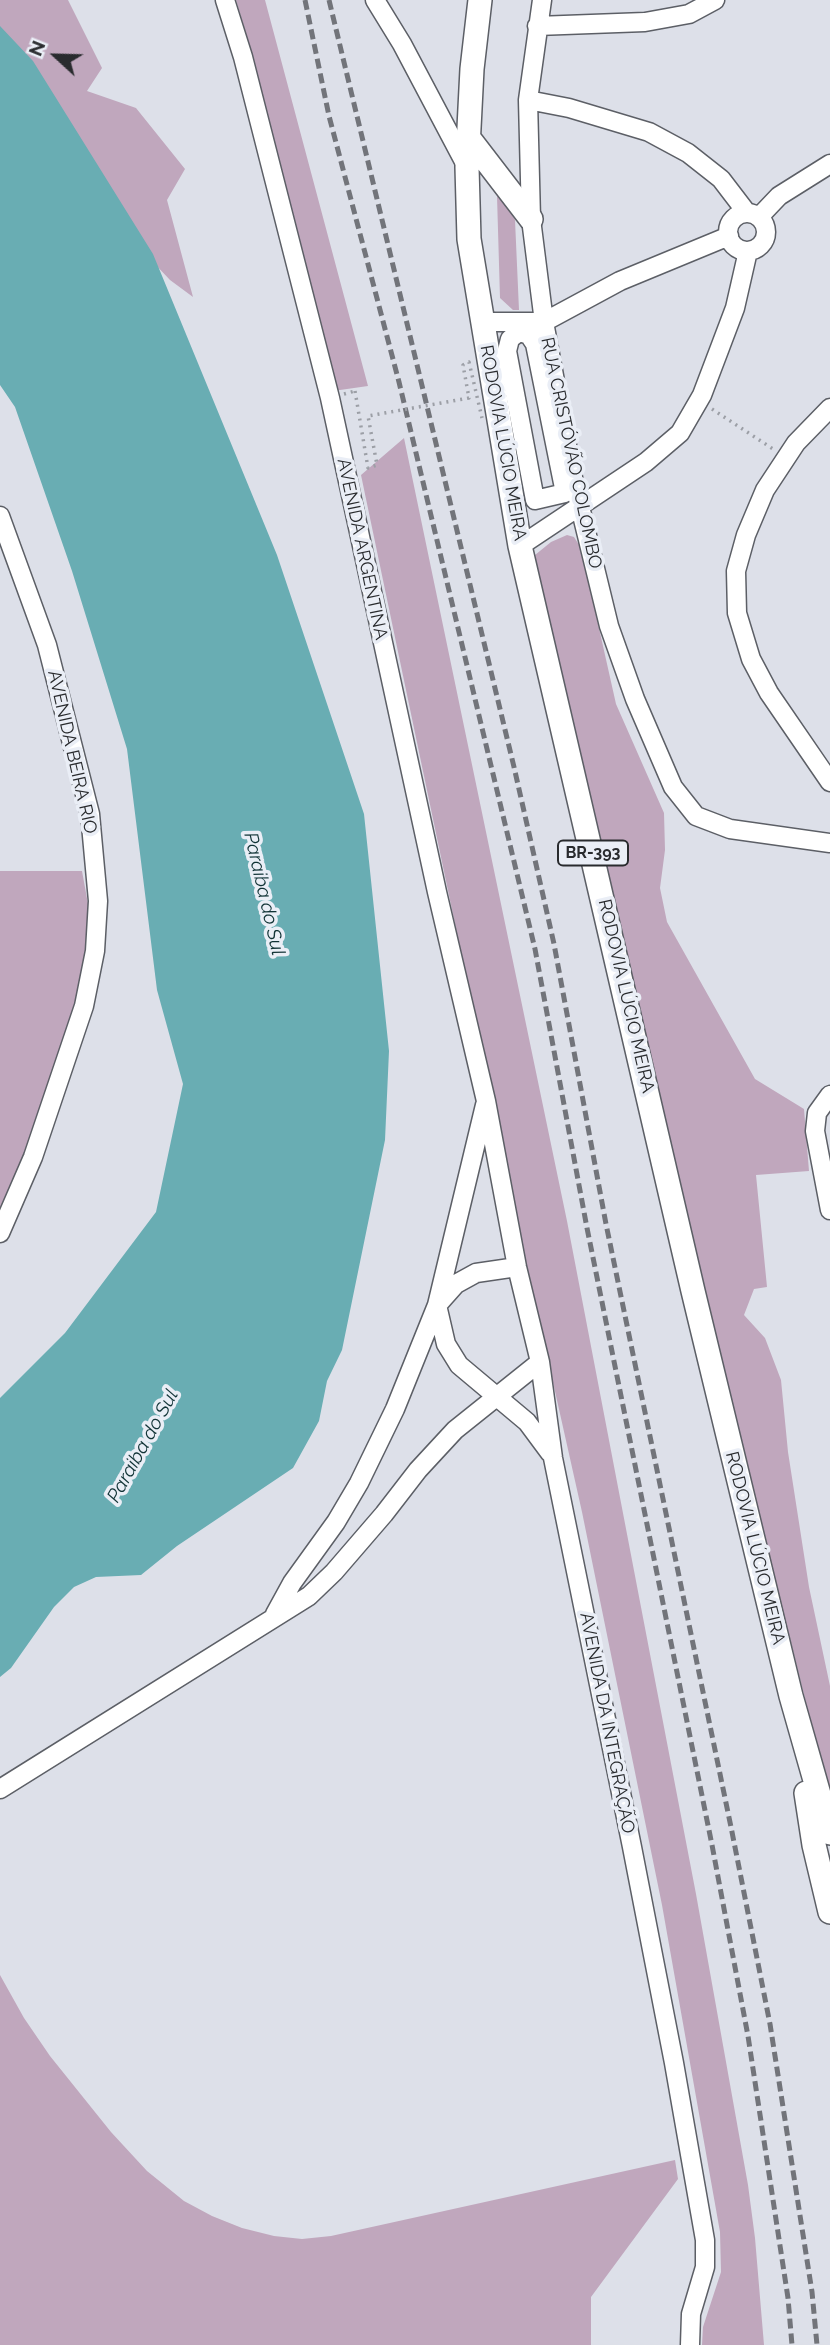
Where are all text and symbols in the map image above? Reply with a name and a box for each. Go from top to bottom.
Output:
north arrow [21,21,91,91]
text: N [24,37,49,59]
street label: RUA CRISTÓVÃO COLOMBO [536,335,606,571]
street label: RODOVIA LÚCIO MEIRA [475,344,531,542]
street label: AVENIDA ARGENTINA [332,456,392,642]
street label: AVENIDA BEIRA RIO [43,668,101,836]
water label: Paraiba do Sul [239,830,289,958]
road number: BR-393 [558,840,628,866]
street label: RODOVIA LÚCIO MEIRA [593,897,659,1095]
water label: Paraiba do Sul [103,1386,183,1506]
street label: RODOVIA LÚCIO MEIRA [721,1449,789,1647]
street label: AVENIDA DA INTEGRAÇÃO [575,1611,639,1835]

